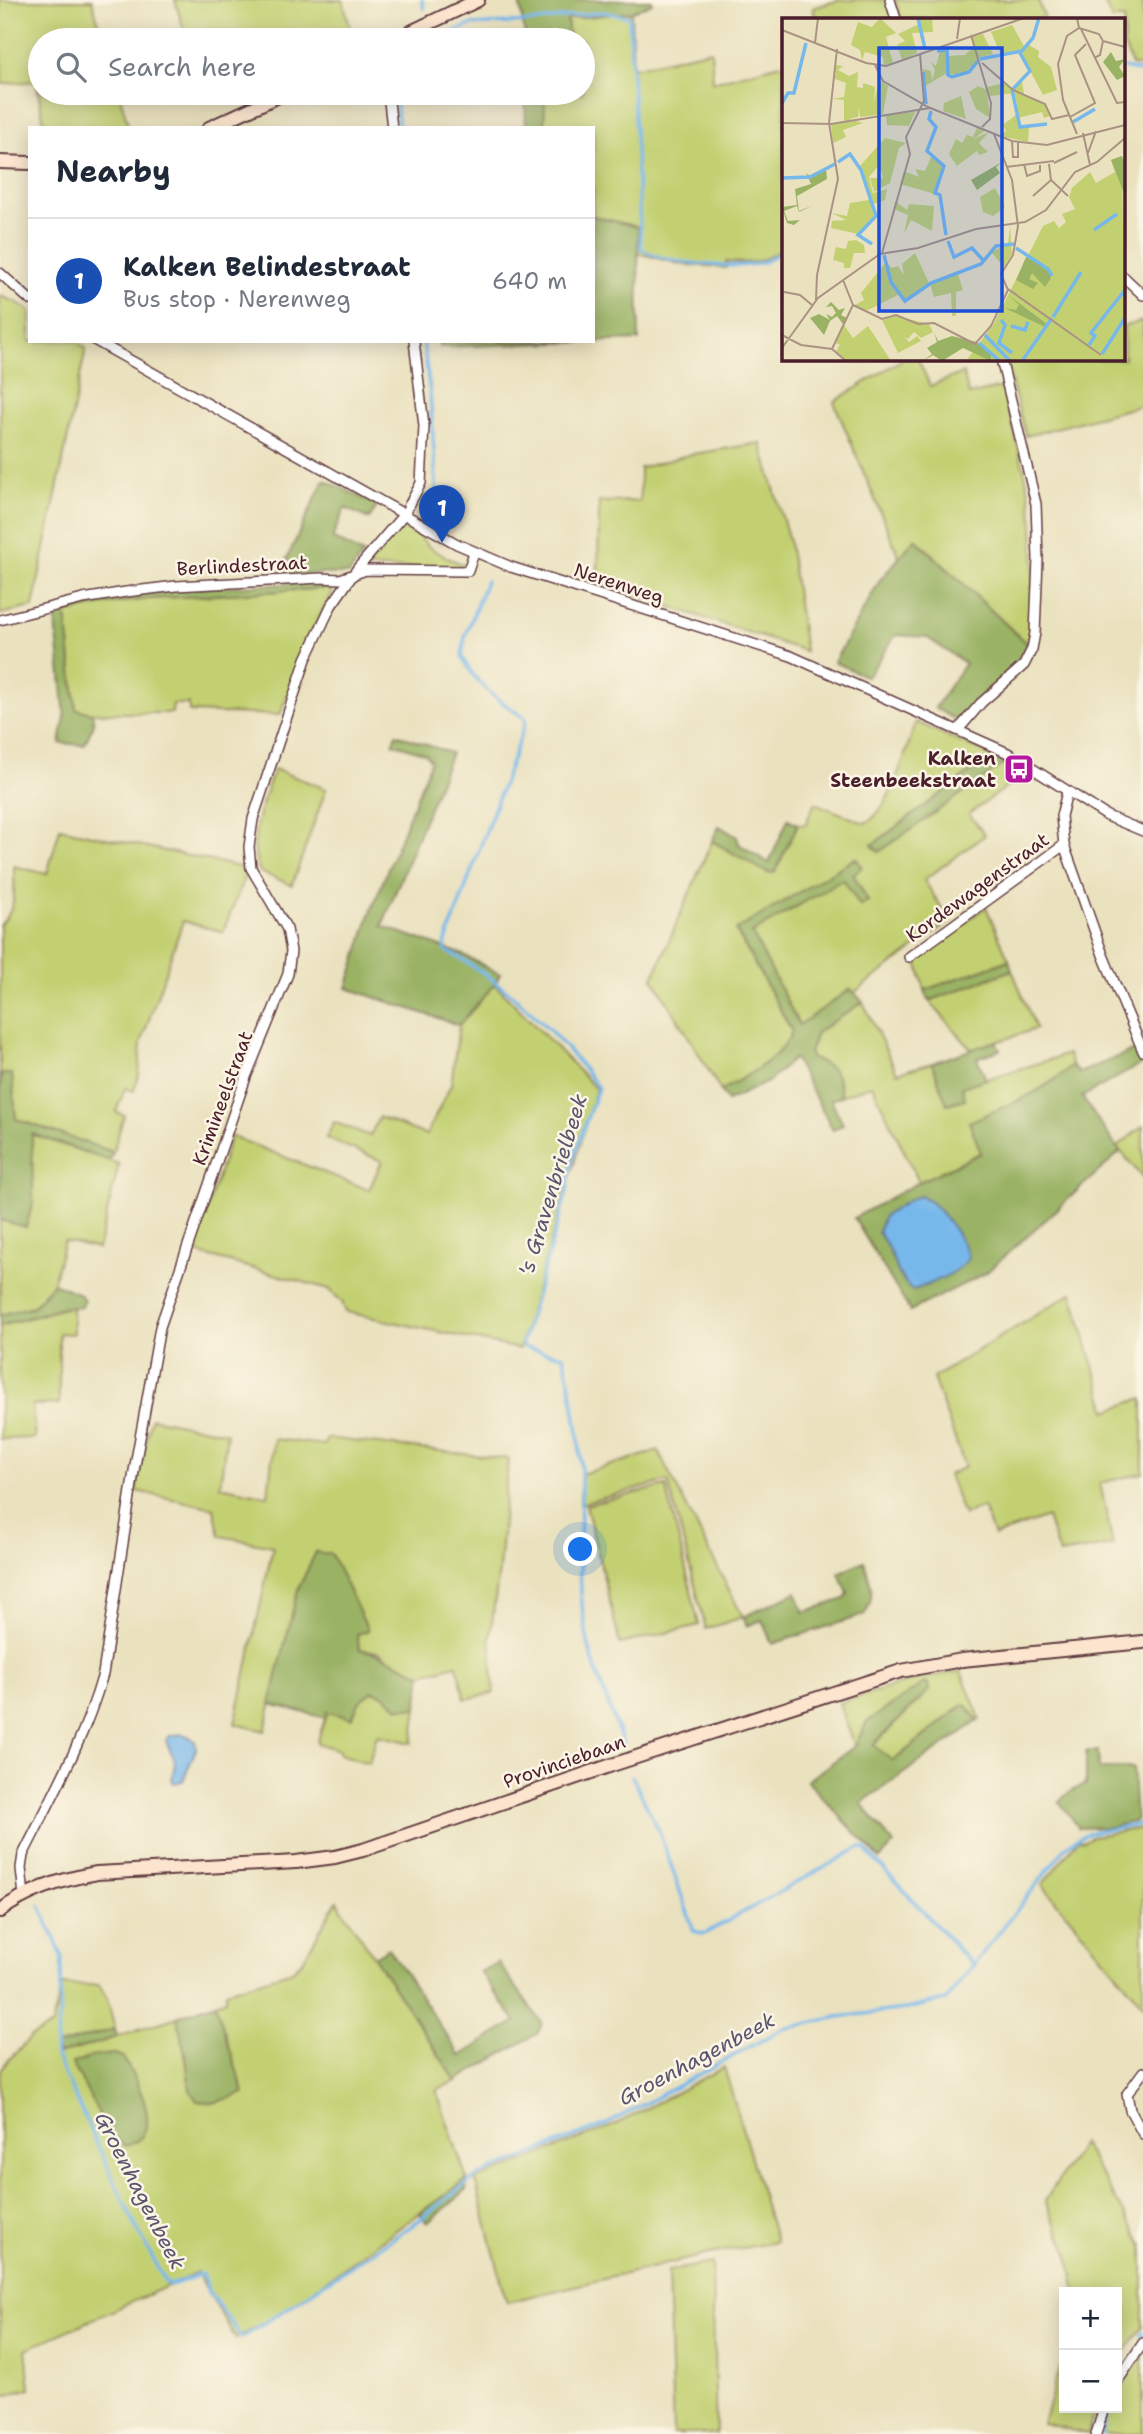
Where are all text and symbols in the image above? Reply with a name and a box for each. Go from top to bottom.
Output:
inset map [782,18,1126,360]
search box [28,28,595,105]
icon: search [52,48,90,86]
text: Search here [108,49,257,84]
text: Nearby [56,151,171,192]
text: Kalken Belindestraat [123,249,411,284]
text: 1 [74,266,84,296]
text: 640 m [492,266,567,296]
text: Bus stop · Nerenweg [123,284,351,314]
pin: 1 [419,485,465,543]
street label: Berlindestraat [176,550,308,581]
street label: Nerenweg [571,557,667,610]
place label: Kalken Steenbeekstraat [830,746,996,793]
bus stop icon: Kalken Steenbeekstraat [1002,752,1036,786]
street label: Kordewagenstraat [901,827,1054,948]
street label: Krimineelstraat [187,1028,258,1169]
water label: 's Gravenbrielbeek [512,1091,594,1279]
your location [563,1532,597,1566]
street label: Provinciebaan [500,1729,629,1794]
water label: Groenhagenbeek [614,2006,780,2112]
water label: Groenhagenbeek [88,2107,192,2275]
map controls [1059,2287,1122,2413]
button: + [1059,2287,1122,2350]
button: − [1059,2350,1122,2413]

